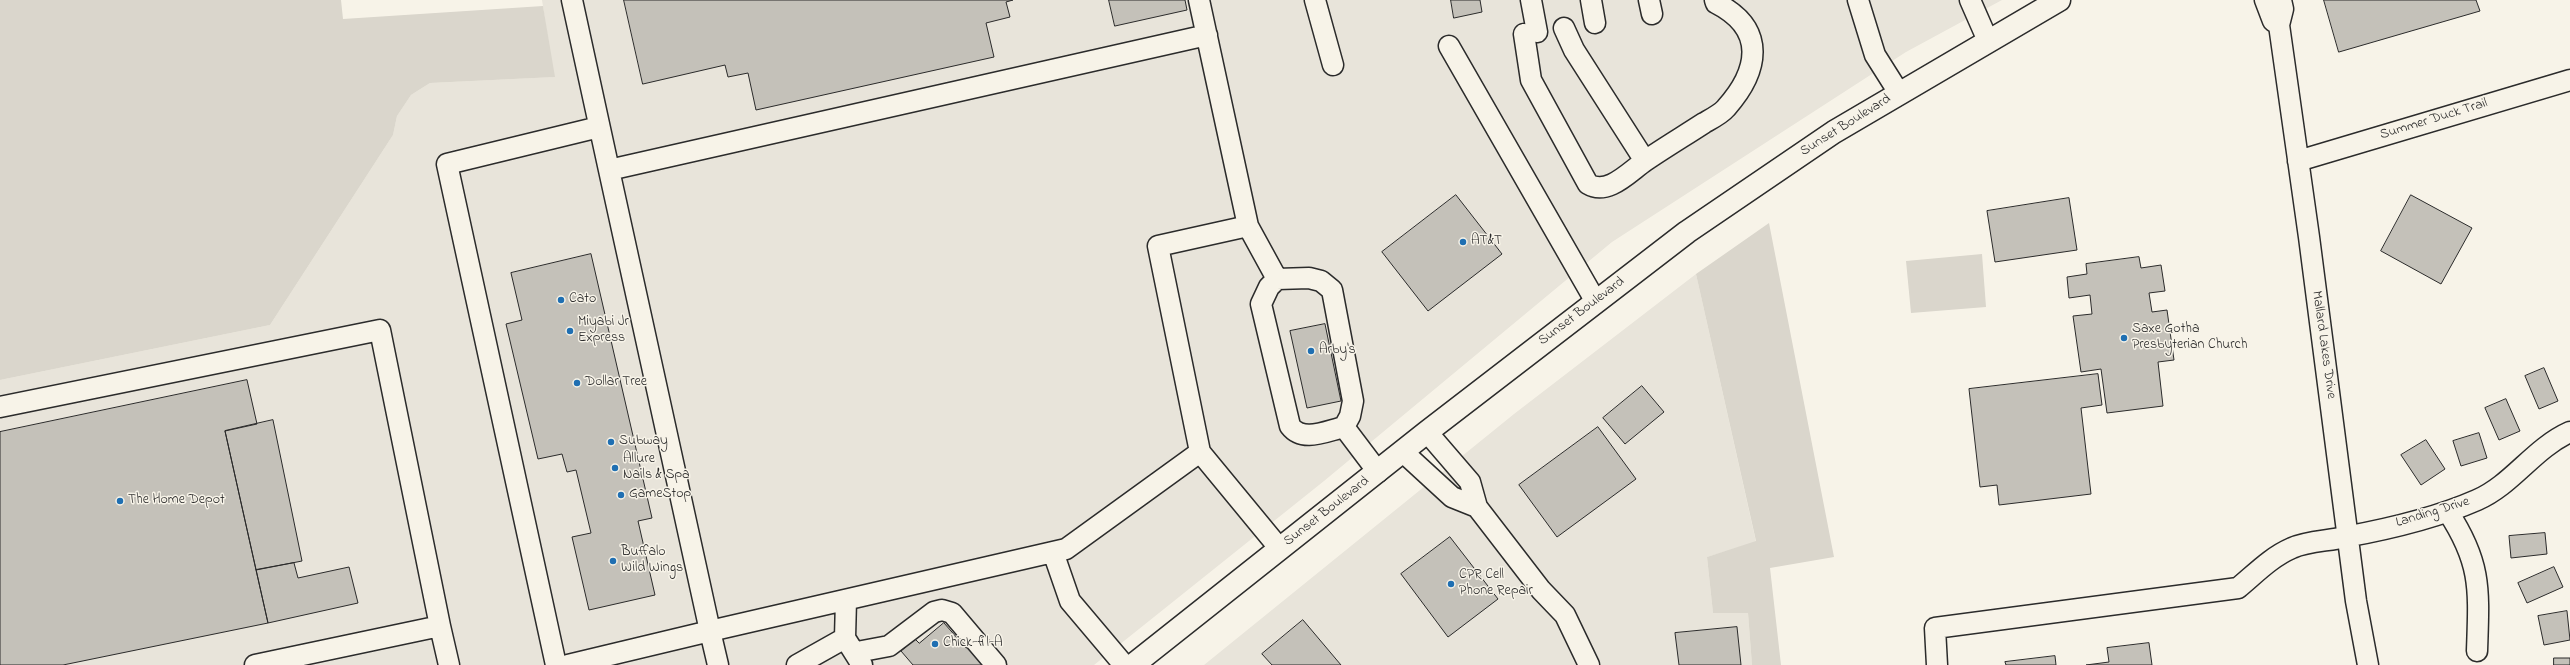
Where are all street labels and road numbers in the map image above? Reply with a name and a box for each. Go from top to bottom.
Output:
street label: Sunset Boulevard [1797,91,1895,161]
street label: Summer Duck Trail [2378,96,2490,144]
street label: Sunset Boulevard [1535,274,1629,350]
street label: Mallard Lakes Drive [2307,290,2339,400]
street label: Sunset Boulevard [1281,473,1373,551]
street label: Landing Drive [2394,494,2472,532]

